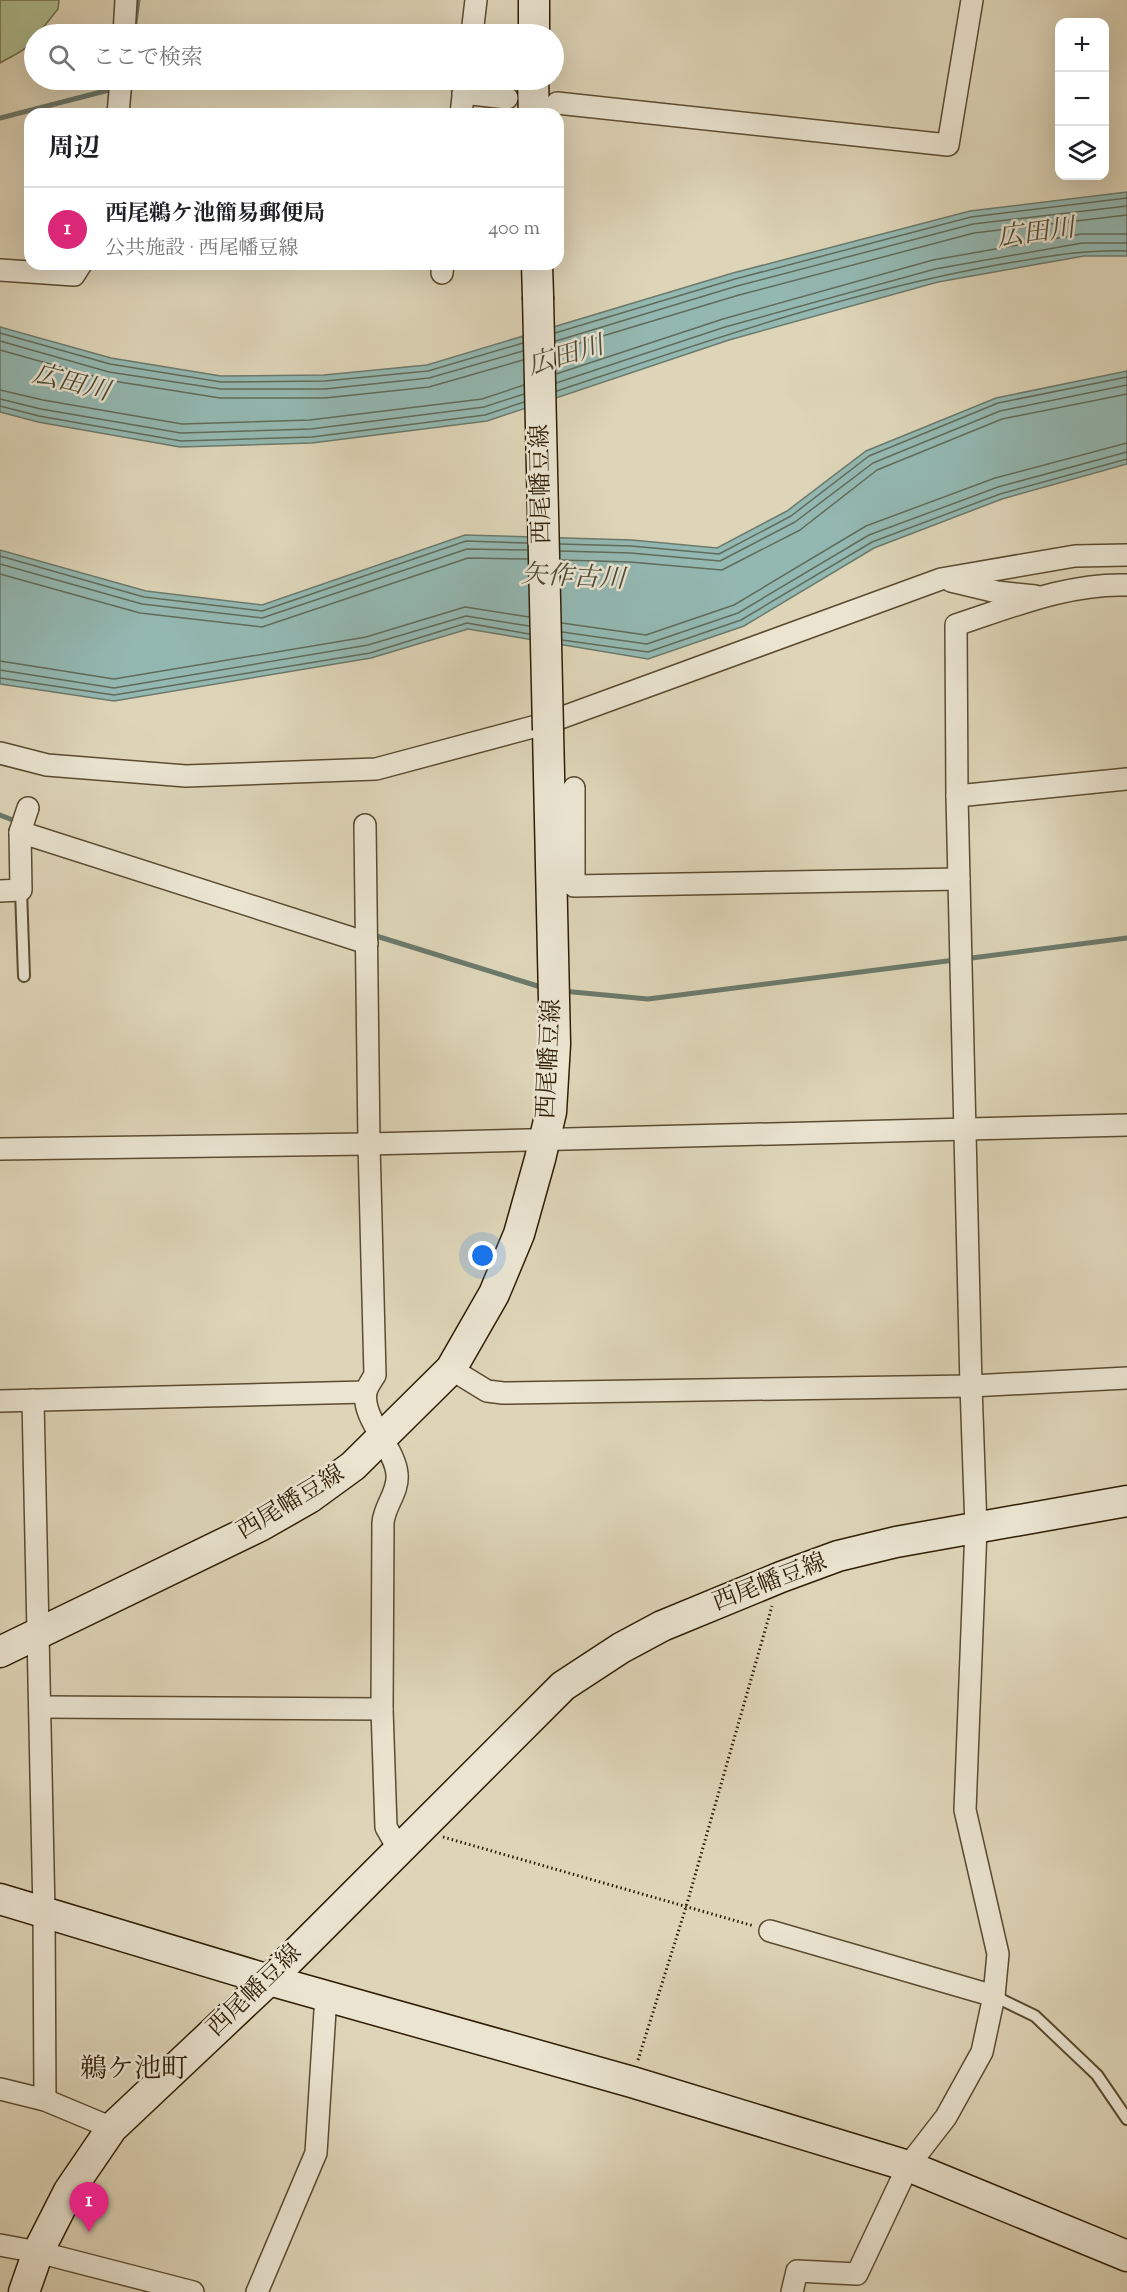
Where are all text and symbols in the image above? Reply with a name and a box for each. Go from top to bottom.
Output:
map controls [1055,18,1109,180]
button: + [1055,18,1109,72]
search box [24,24,564,90]
icon: search [45,41,78,74]
text: ここで検索 [93,43,203,75]
button: − [1055,72,1109,126]
button: layers [1055,126,1109,180]
text: 周辺 [48,131,100,168]
text: 西尾鵜ケ池簡易郵便局 [105,199,325,231]
water label: 広田川 [995,210,1080,258]
text: 1 [64,215,71,244]
text: 400 m [488,215,540,244]
text: 公共施設 · 西尾幡豆線 [105,235,299,264]
water label: 広田川 [523,327,612,386]
water label: 広田川 [29,357,116,412]
street label: 西尾幡豆線 [524,424,560,544]
water label: 矢作古川 [520,557,629,599]
street label: 西尾幡豆線 [530,998,570,1120]
your location [468,1241,497,1270]
street label: 西尾幡豆線 [231,1458,351,1548]
street label: 西尾幡豆線 [708,1546,832,1620]
street label: 西尾幡豆線 [200,1937,310,2045]
district label: 鵜ケ池町 [80,2051,188,2090]
pin: 1 [70,2182,109,2232]

